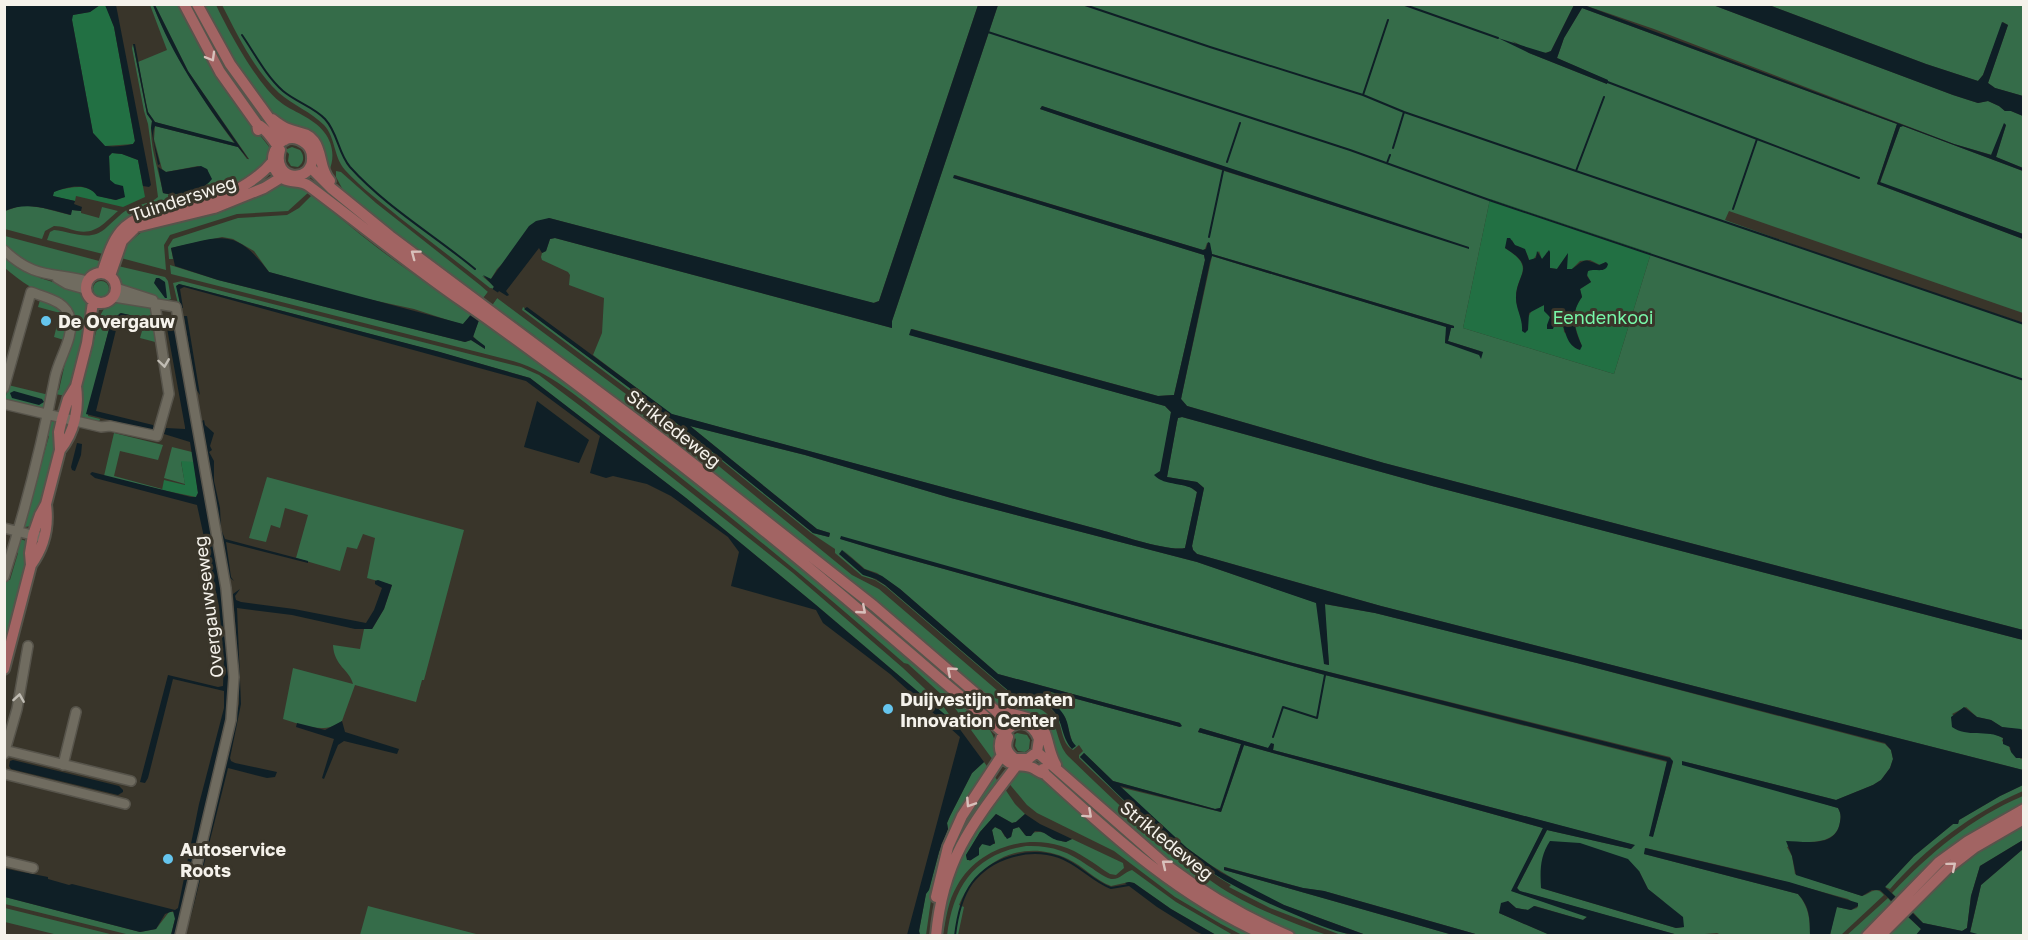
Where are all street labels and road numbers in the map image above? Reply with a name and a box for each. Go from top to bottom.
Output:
street label: Tuindersweg [127,170,239,226]
street label: Strikledeweg [622,384,726,472]
street label: Overgauwseweg [188,535,228,679]
street label: Strikledeweg [1116,796,1218,884]

